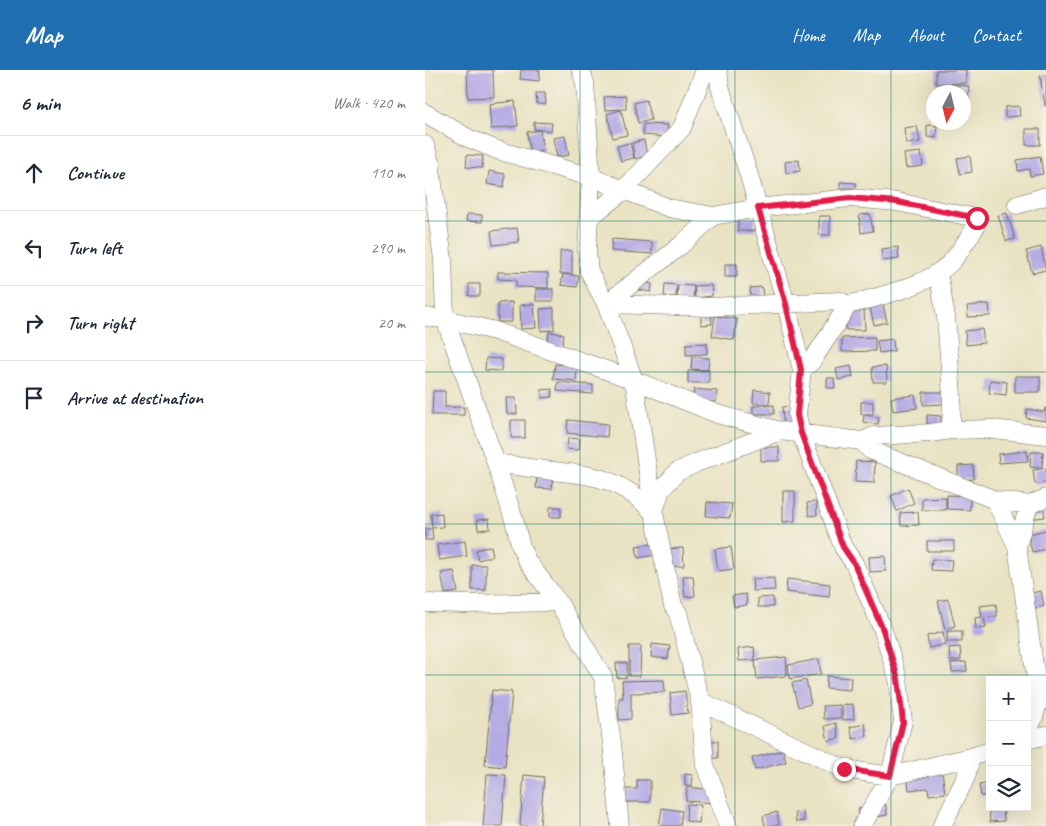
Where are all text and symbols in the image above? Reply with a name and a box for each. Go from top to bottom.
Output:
text: Map [25,20,62,50]
text: Home [792,24,825,46]
text: Map [853,24,880,46]
text: About [908,24,944,46]
text: Contact [972,24,1021,46]
north arrow [926,85,971,130]
text: 6 min [20,90,61,116]
text: Walk · 420 m [333,93,405,113]
icon: ahead [20,159,48,187]
text: Continue [67,161,124,185]
text: 110 m [371,163,405,183]
route start [966,207,989,230]
icon: left [20,234,48,262]
text: Turn left [67,236,122,260]
text: 290 m [371,238,405,258]
icon: right [20,309,48,337]
text: Turn right [67,311,134,335]
text: 20 m [378,313,405,333]
icon: arrive [20,384,48,412]
text: Arrive at destination [67,386,203,410]
map controls [986,676,1031,811]
button: + [986,676,1031,721]
button: − [986,721,1031,766]
route end [833,758,856,781]
button: layers [986,766,1031,811]

